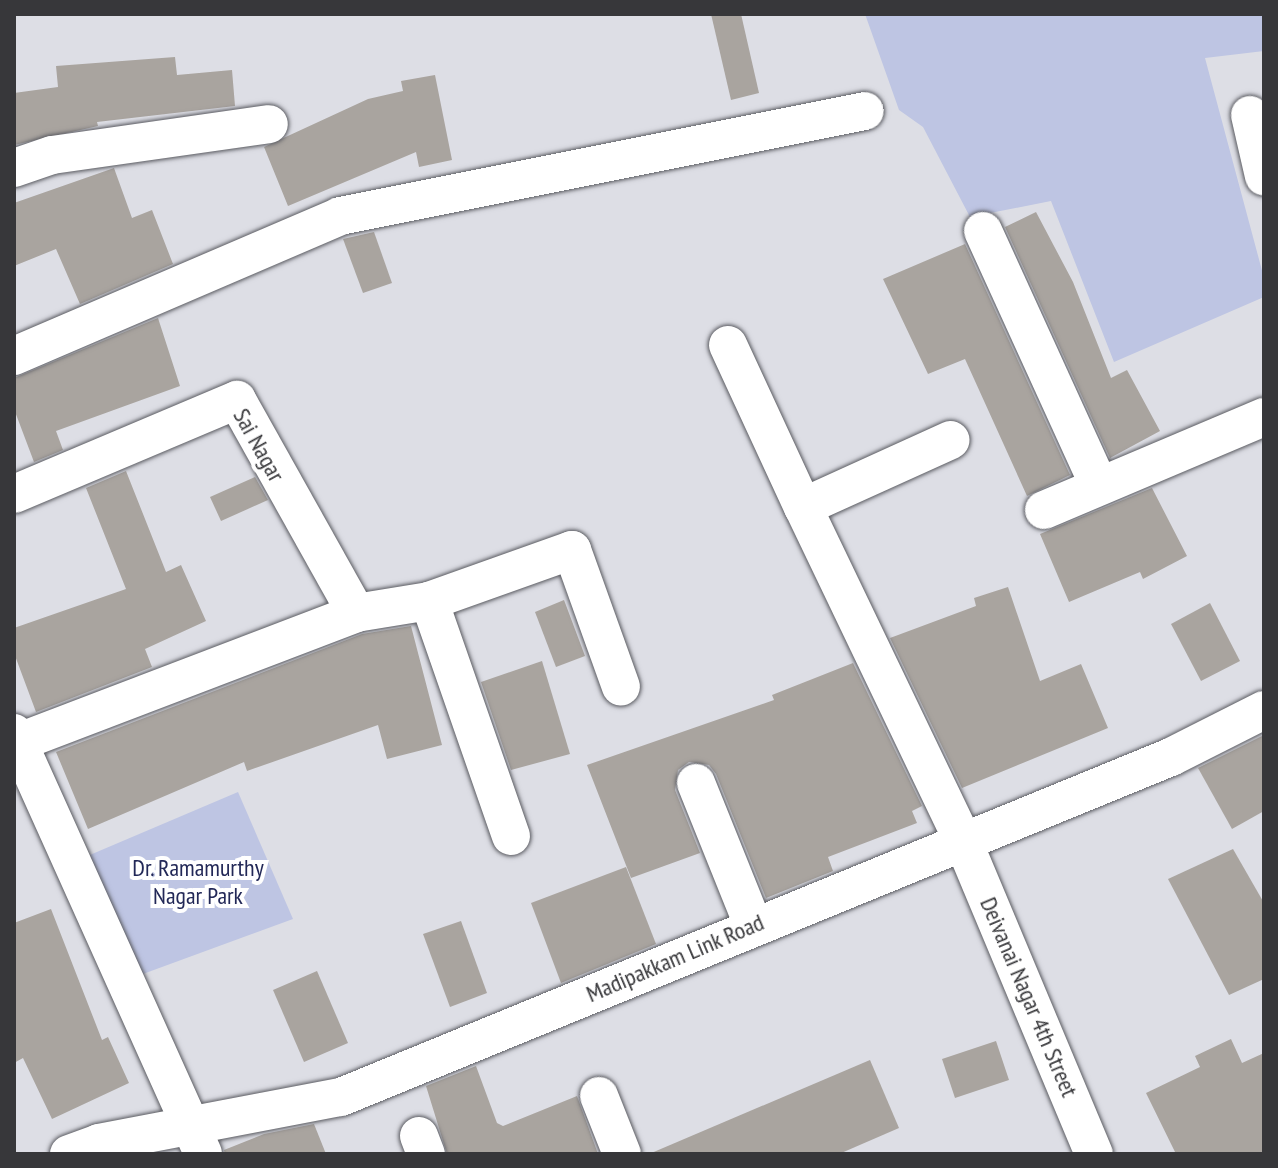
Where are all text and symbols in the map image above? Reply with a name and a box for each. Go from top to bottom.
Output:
street label: Sai Nagar [227,403,291,487]
park label: Dr. Ramamurthy Nagar Park [131,854,265,910]
street label: Deivanai Nagar 4th Street [974,893,1084,1101]
street label: Madipakkam Link Road [582,908,768,1008]

